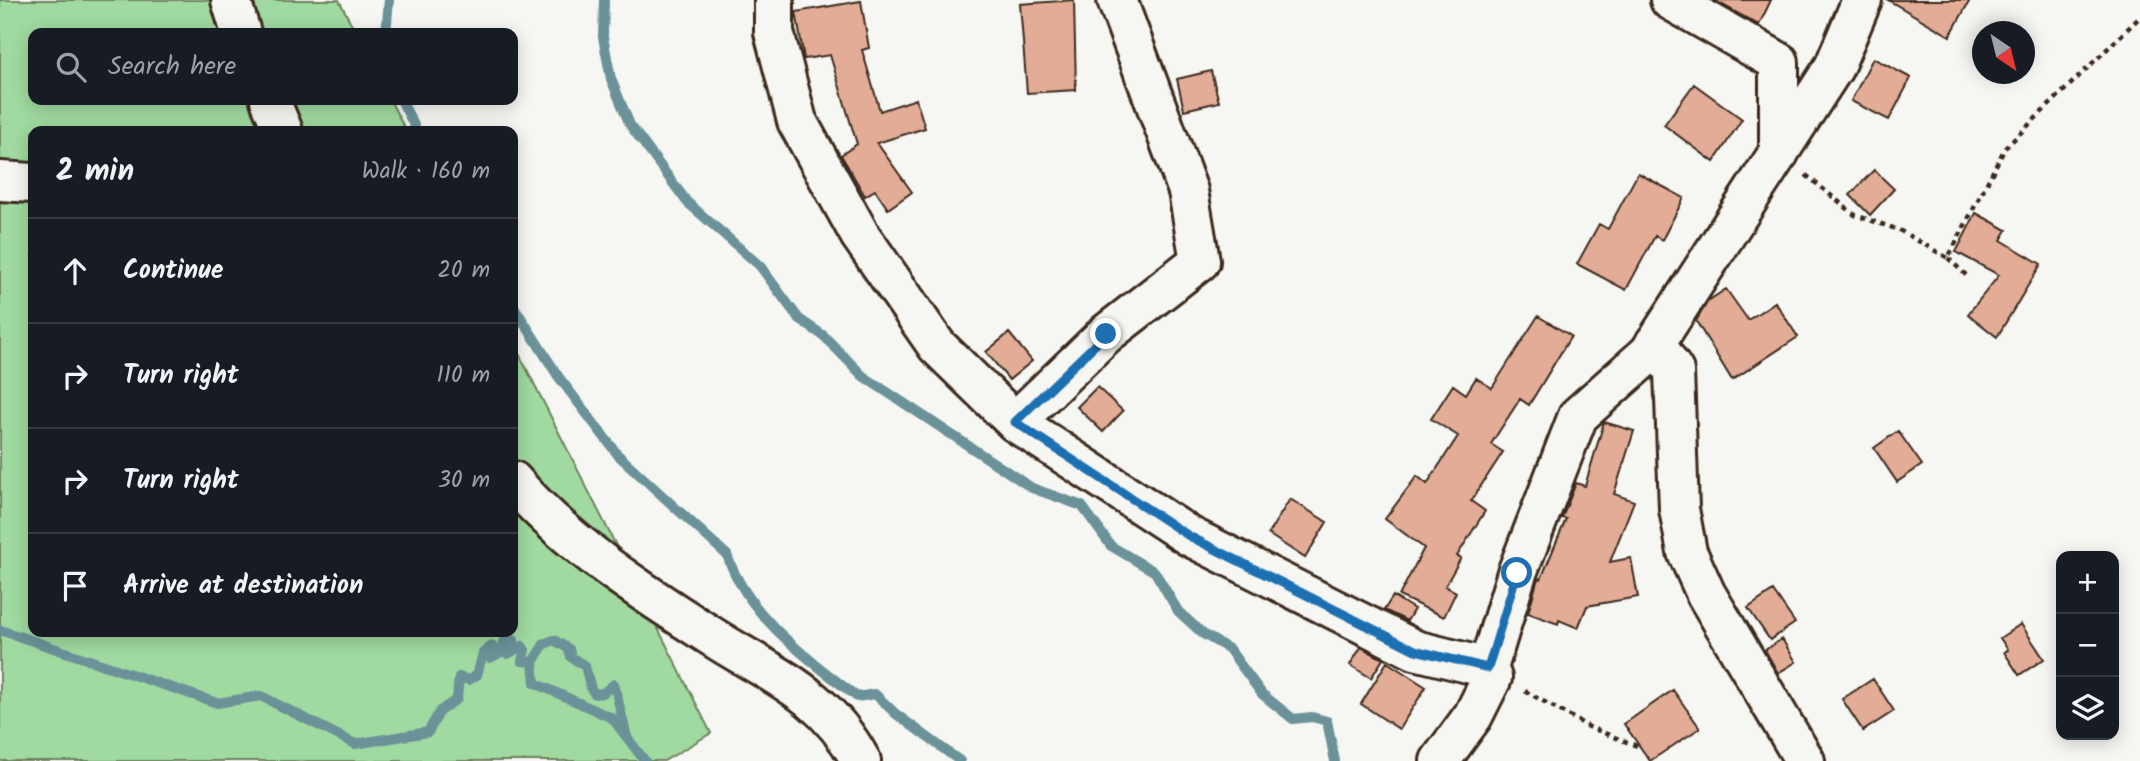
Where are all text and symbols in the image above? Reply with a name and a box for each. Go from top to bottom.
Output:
north arrow [1972,21,2035,84]
search box [28,28,518,105]
text: Search here [108,46,236,88]
icon: search [52,48,90,86]
text: 2 min [56,148,134,196]
text: Walk · 160 m [362,154,490,190]
text: Continue [123,250,224,292]
icon: ahead [56,252,94,290]
text: 20 m [438,253,490,289]
route end [1090,318,1121,349]
text: Turn right [123,355,239,397]
icon: right [56,357,94,395]
text: 110 m [437,358,490,394]
text: Turn right [123,460,239,502]
icon: right [56,462,94,500]
text: 30 m [438,463,490,499]
map controls [2056,551,2119,740]
button: + [2056,551,2119,614]
route start [1501,557,1532,588]
text: Arrive at destination [123,565,363,607]
icon: arrive [56,567,94,605]
button: − [2056,614,2119,677]
button: layers [2056,677,2119,740]

